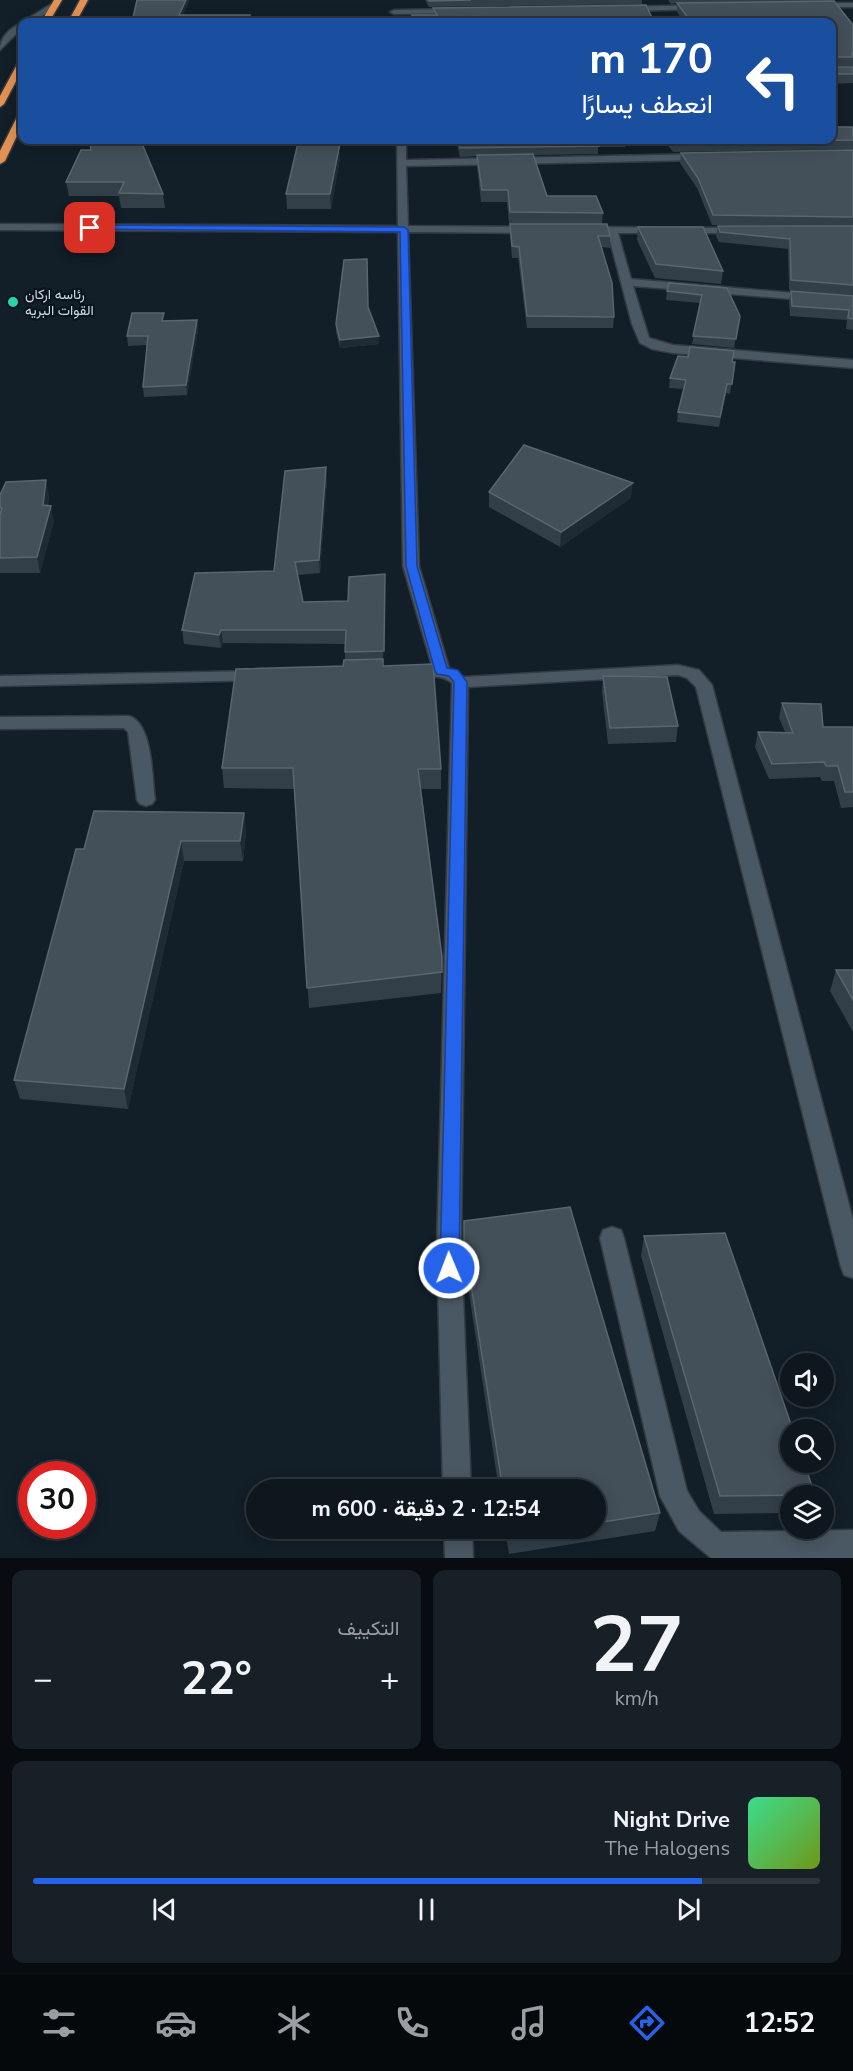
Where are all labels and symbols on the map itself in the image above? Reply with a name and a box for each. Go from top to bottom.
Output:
pin [64,202,115,253]
place label: رئاسه اركان القوات البريه [25,285,94,320]
marker: رئاسه اركان القوات البريه [6,295,20,309]
position arrow [417,1236,481,1300]
speed limit sign: 30 [18,1461,96,1539]

